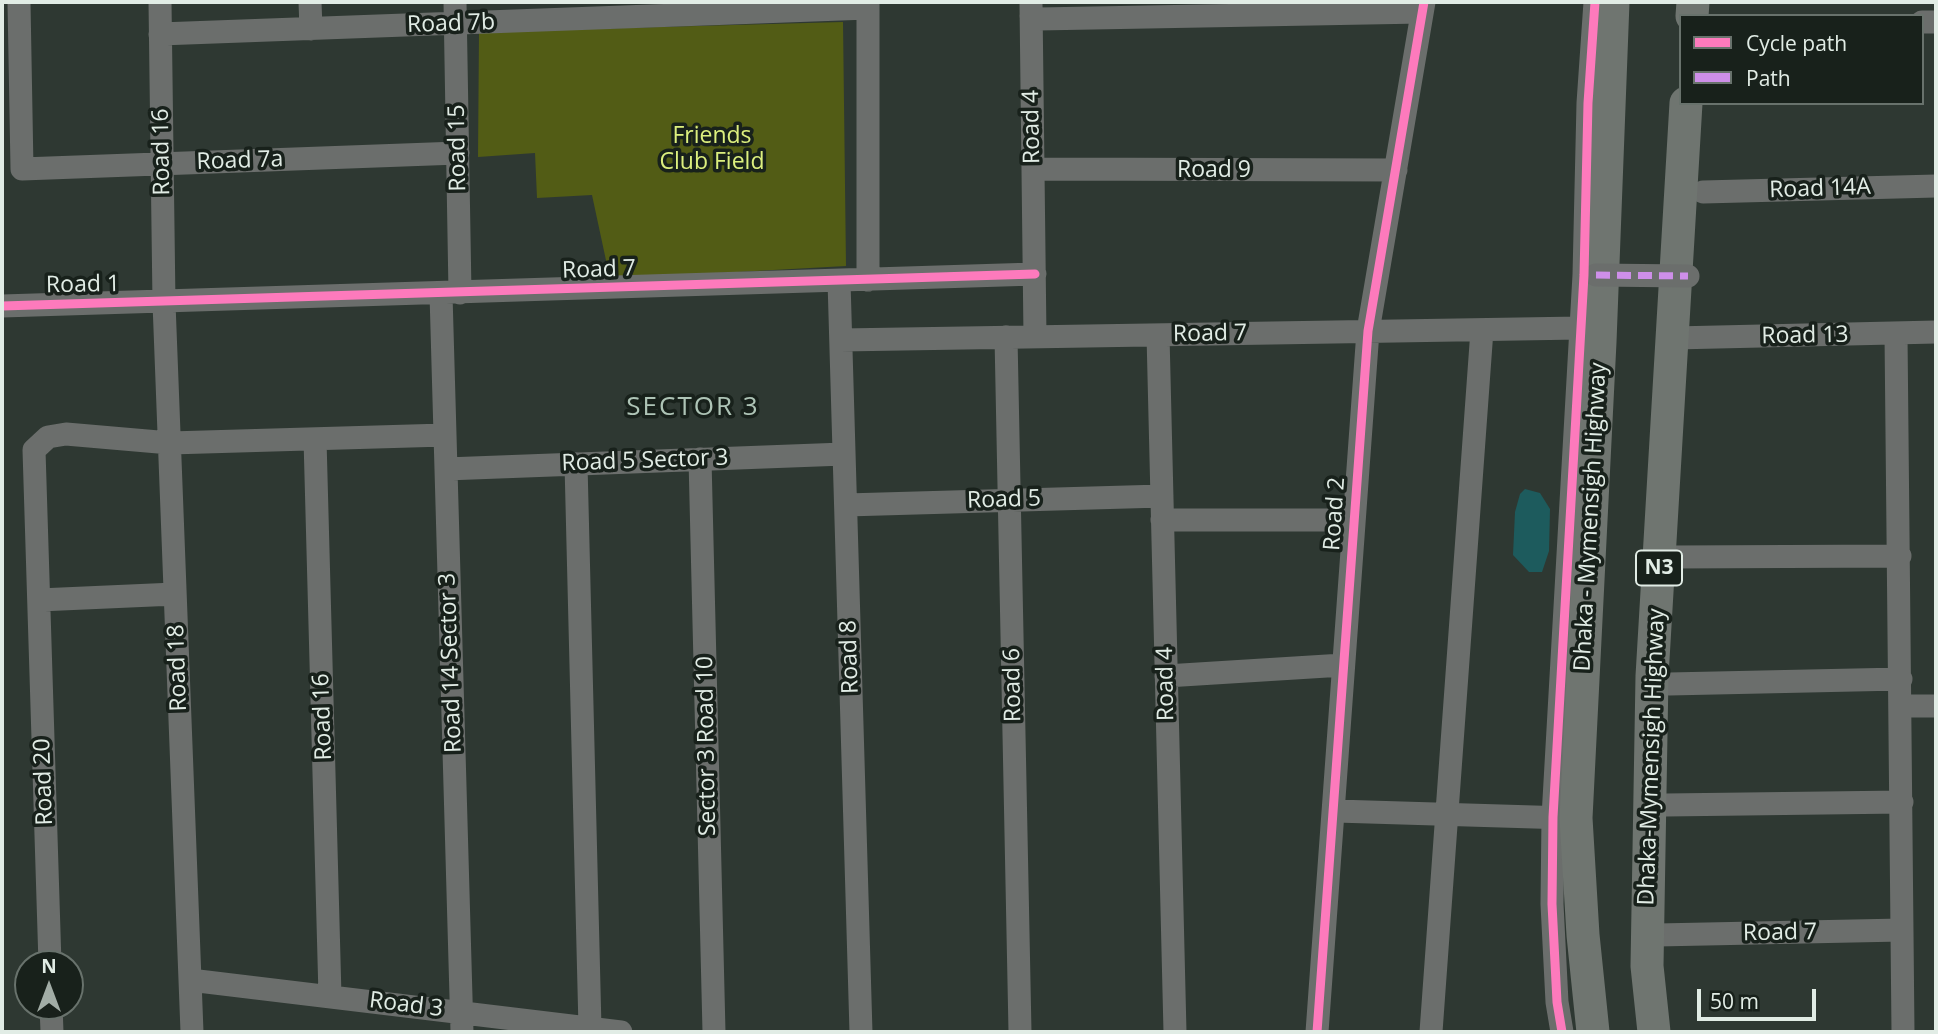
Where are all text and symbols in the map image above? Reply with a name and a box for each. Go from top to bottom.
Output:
street label: Road 7b [407,9,495,39]
legend [1679,14,1924,105]
text: Cycle path [1746,29,1847,57]
text: Path [1746,64,1791,92]
street label: Road 4 [1018,90,1046,164]
street label: Road 15 [443,104,473,192]
street label: Road 16 [147,108,177,196]
park label: Friends Club Field [660,122,764,176]
street label: Road 7a [196,146,284,176]
street label: Road 9 [1177,156,1251,184]
street label: Road 14A [1769,173,1871,205]
street label: Road 7 [562,255,636,285]
street label: Road 1 [46,271,120,299]
street label: Road 7 [1173,320,1247,348]
street label: Road 13 [1761,321,1849,351]
street label: Dhaka - Mymensigh Highway [1569,362,1613,672]
district label: SECTOR 3 [627,392,759,424]
street label: Road 5 Sector 3 [561,444,729,478]
street label: Road 2 [1319,476,1351,552]
street label: Road 5 [967,485,1041,515]
road number: N3 [1636,550,1682,586]
street label: Road 14 Sector 3 [434,572,468,754]
street label: Dhaka-Mymensigh Highway [1633,608,1671,906]
street label: Road 8 [835,620,865,694]
street label: Road 18 [163,624,193,712]
street label: Road 4 [1152,647,1180,721]
street label: Road 6 [999,648,1027,722]
street label: Sector 3 Road 10 [692,656,722,836]
street label: Road 16 [308,673,338,761]
street label: Road 20 [29,738,59,826]
street label: Road 7 [1743,919,1817,947]
north arrow [14,950,84,1020]
text: N [41,953,57,979]
scale bar [1700,974,1819,1018]
street label: Road 3 [368,987,444,1023]
text: 50 m [1710,987,1759,1015]

